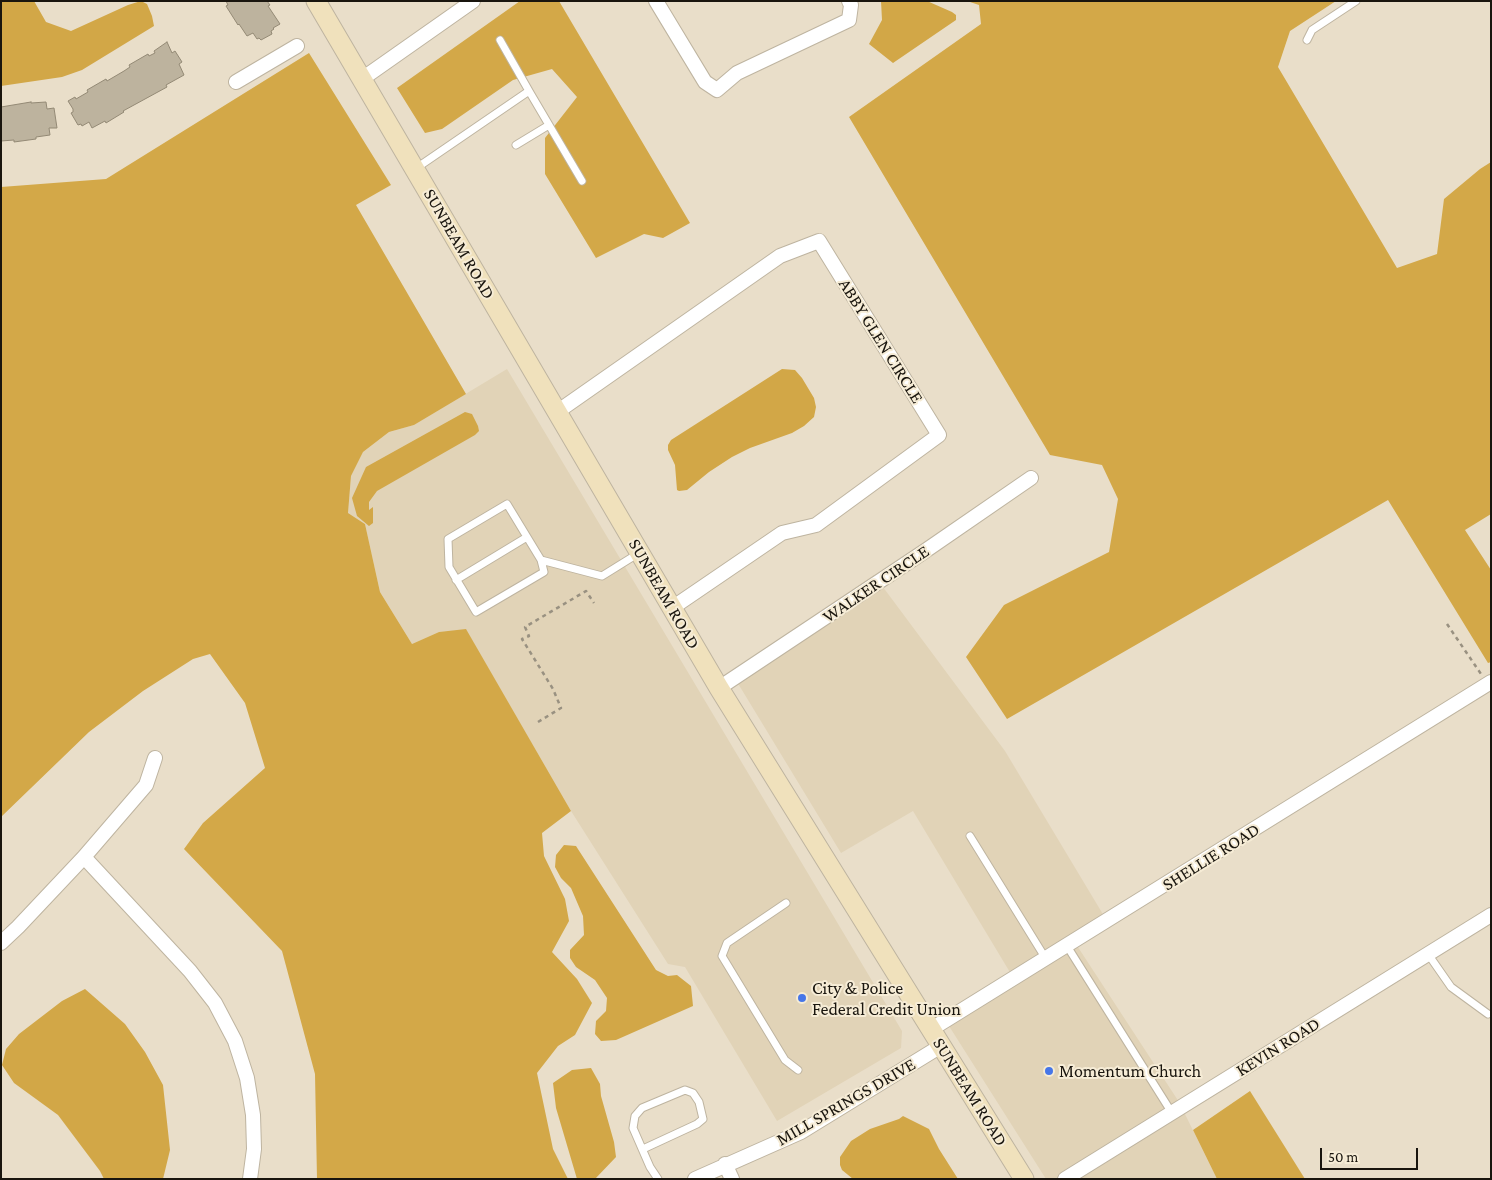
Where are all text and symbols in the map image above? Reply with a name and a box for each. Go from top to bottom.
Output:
street label: SUNBEAM ROAD [419,185,499,303]
street label: ABBY GLEN CIRCLE [834,275,928,407]
street label: SUNBEAM ROAD [624,535,704,653]
street label: WALKER CIRCLE [819,540,933,628]
street label: SHELLIE ROAD [1158,819,1264,895]
place label: City & Police Federal Credit Union [812,977,961,1020]
marker: City & Police Federal Credit Union [796,992,808,1004]
street label: KEVIN ROAD [1232,1013,1324,1081]
street label: SUNBEAM ROAD [928,1034,1012,1150]
street label: MILL SPRINGS DRIVE [773,1053,919,1151]
place label: Momentum Church [1059,1060,1201,1082]
marker: Momentum Church [1043,1065,1055,1077]
scale bar [1322,1138,1420,1170]
text: 50 m [1328,1149,1358,1165]

